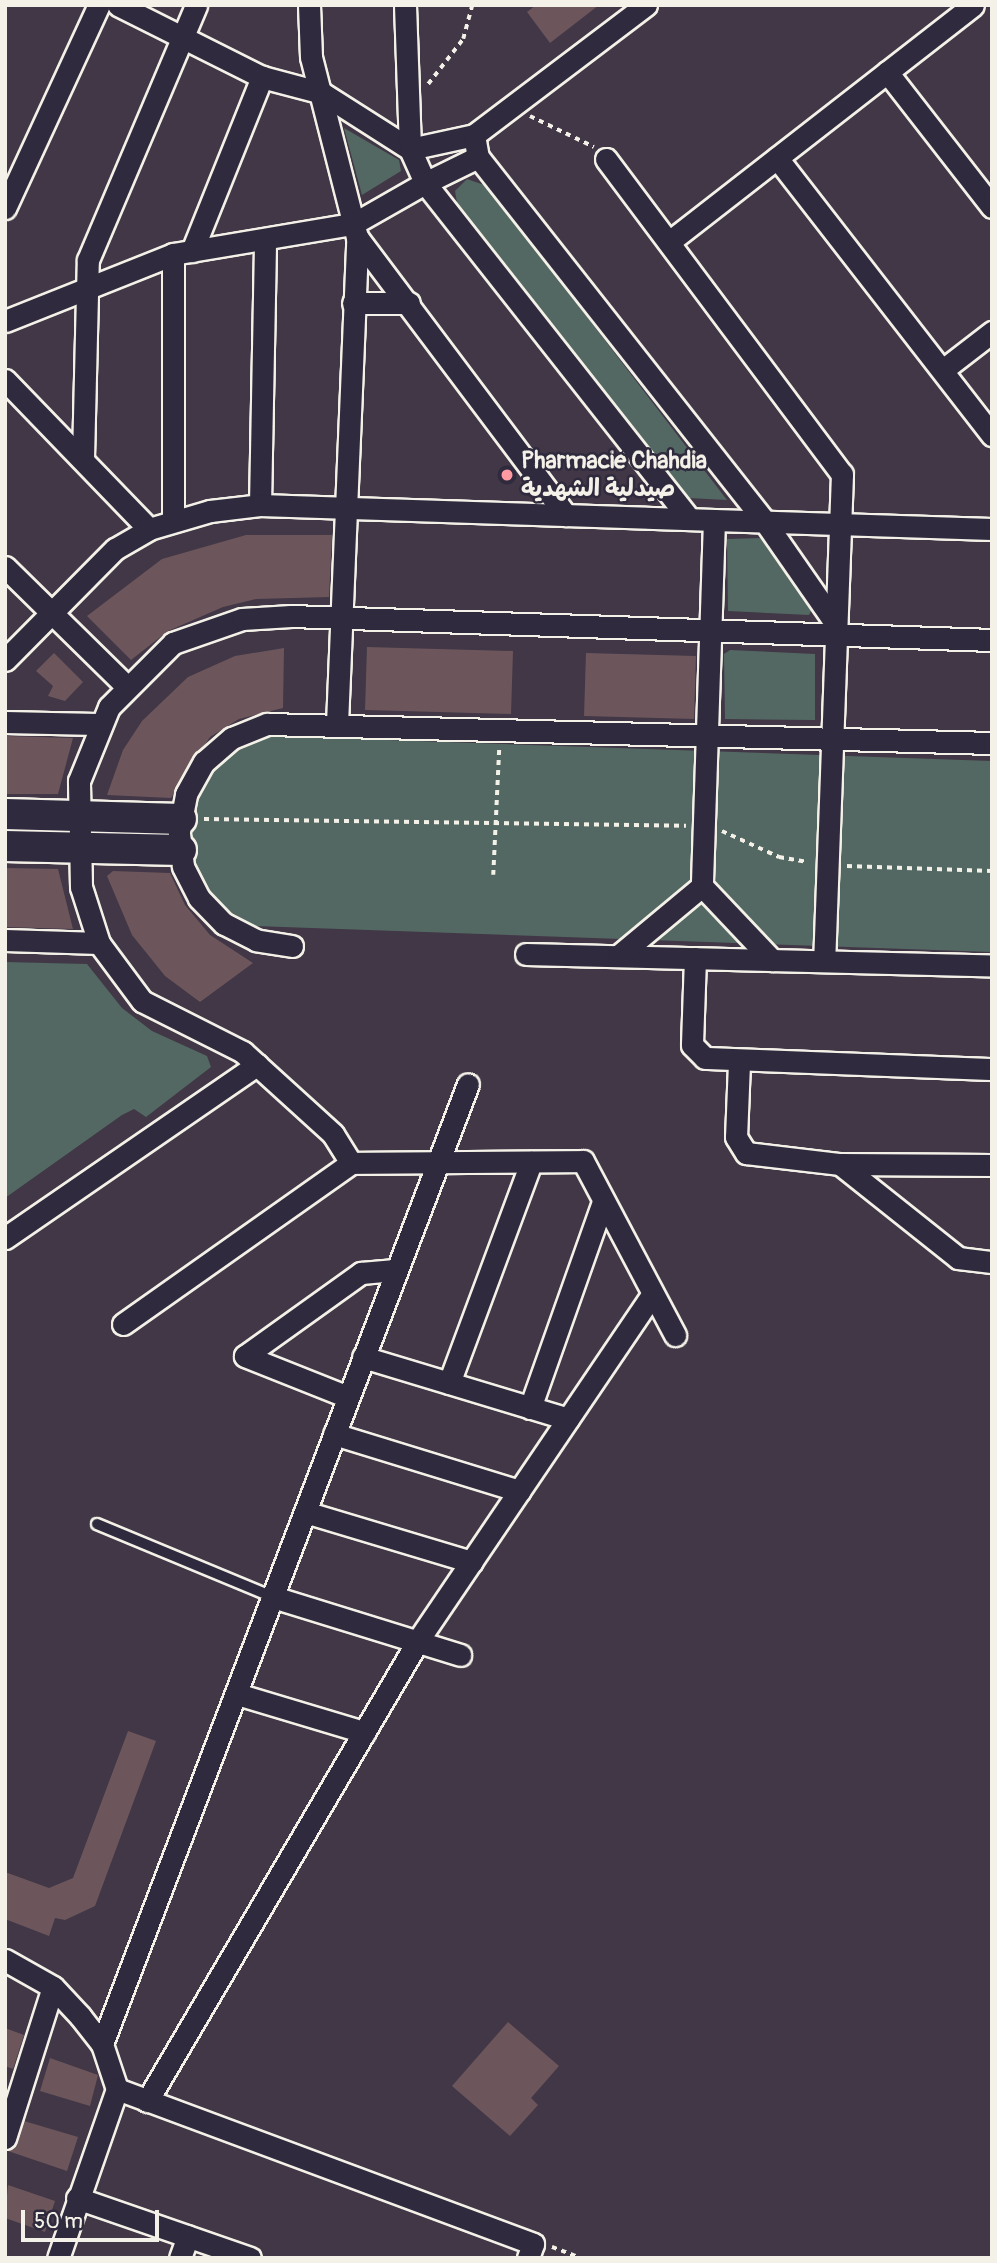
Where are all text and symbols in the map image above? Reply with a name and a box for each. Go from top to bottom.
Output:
place label: Pharmacie Chahdia صيدلية الشهدية [521,447,707,503]
marker: Pharmacie Chahdia صيدلية الشهدية [499,467,515,483]
scale bar [24,2196,163,2240]
text: 50 m [34,2208,83,2235]

